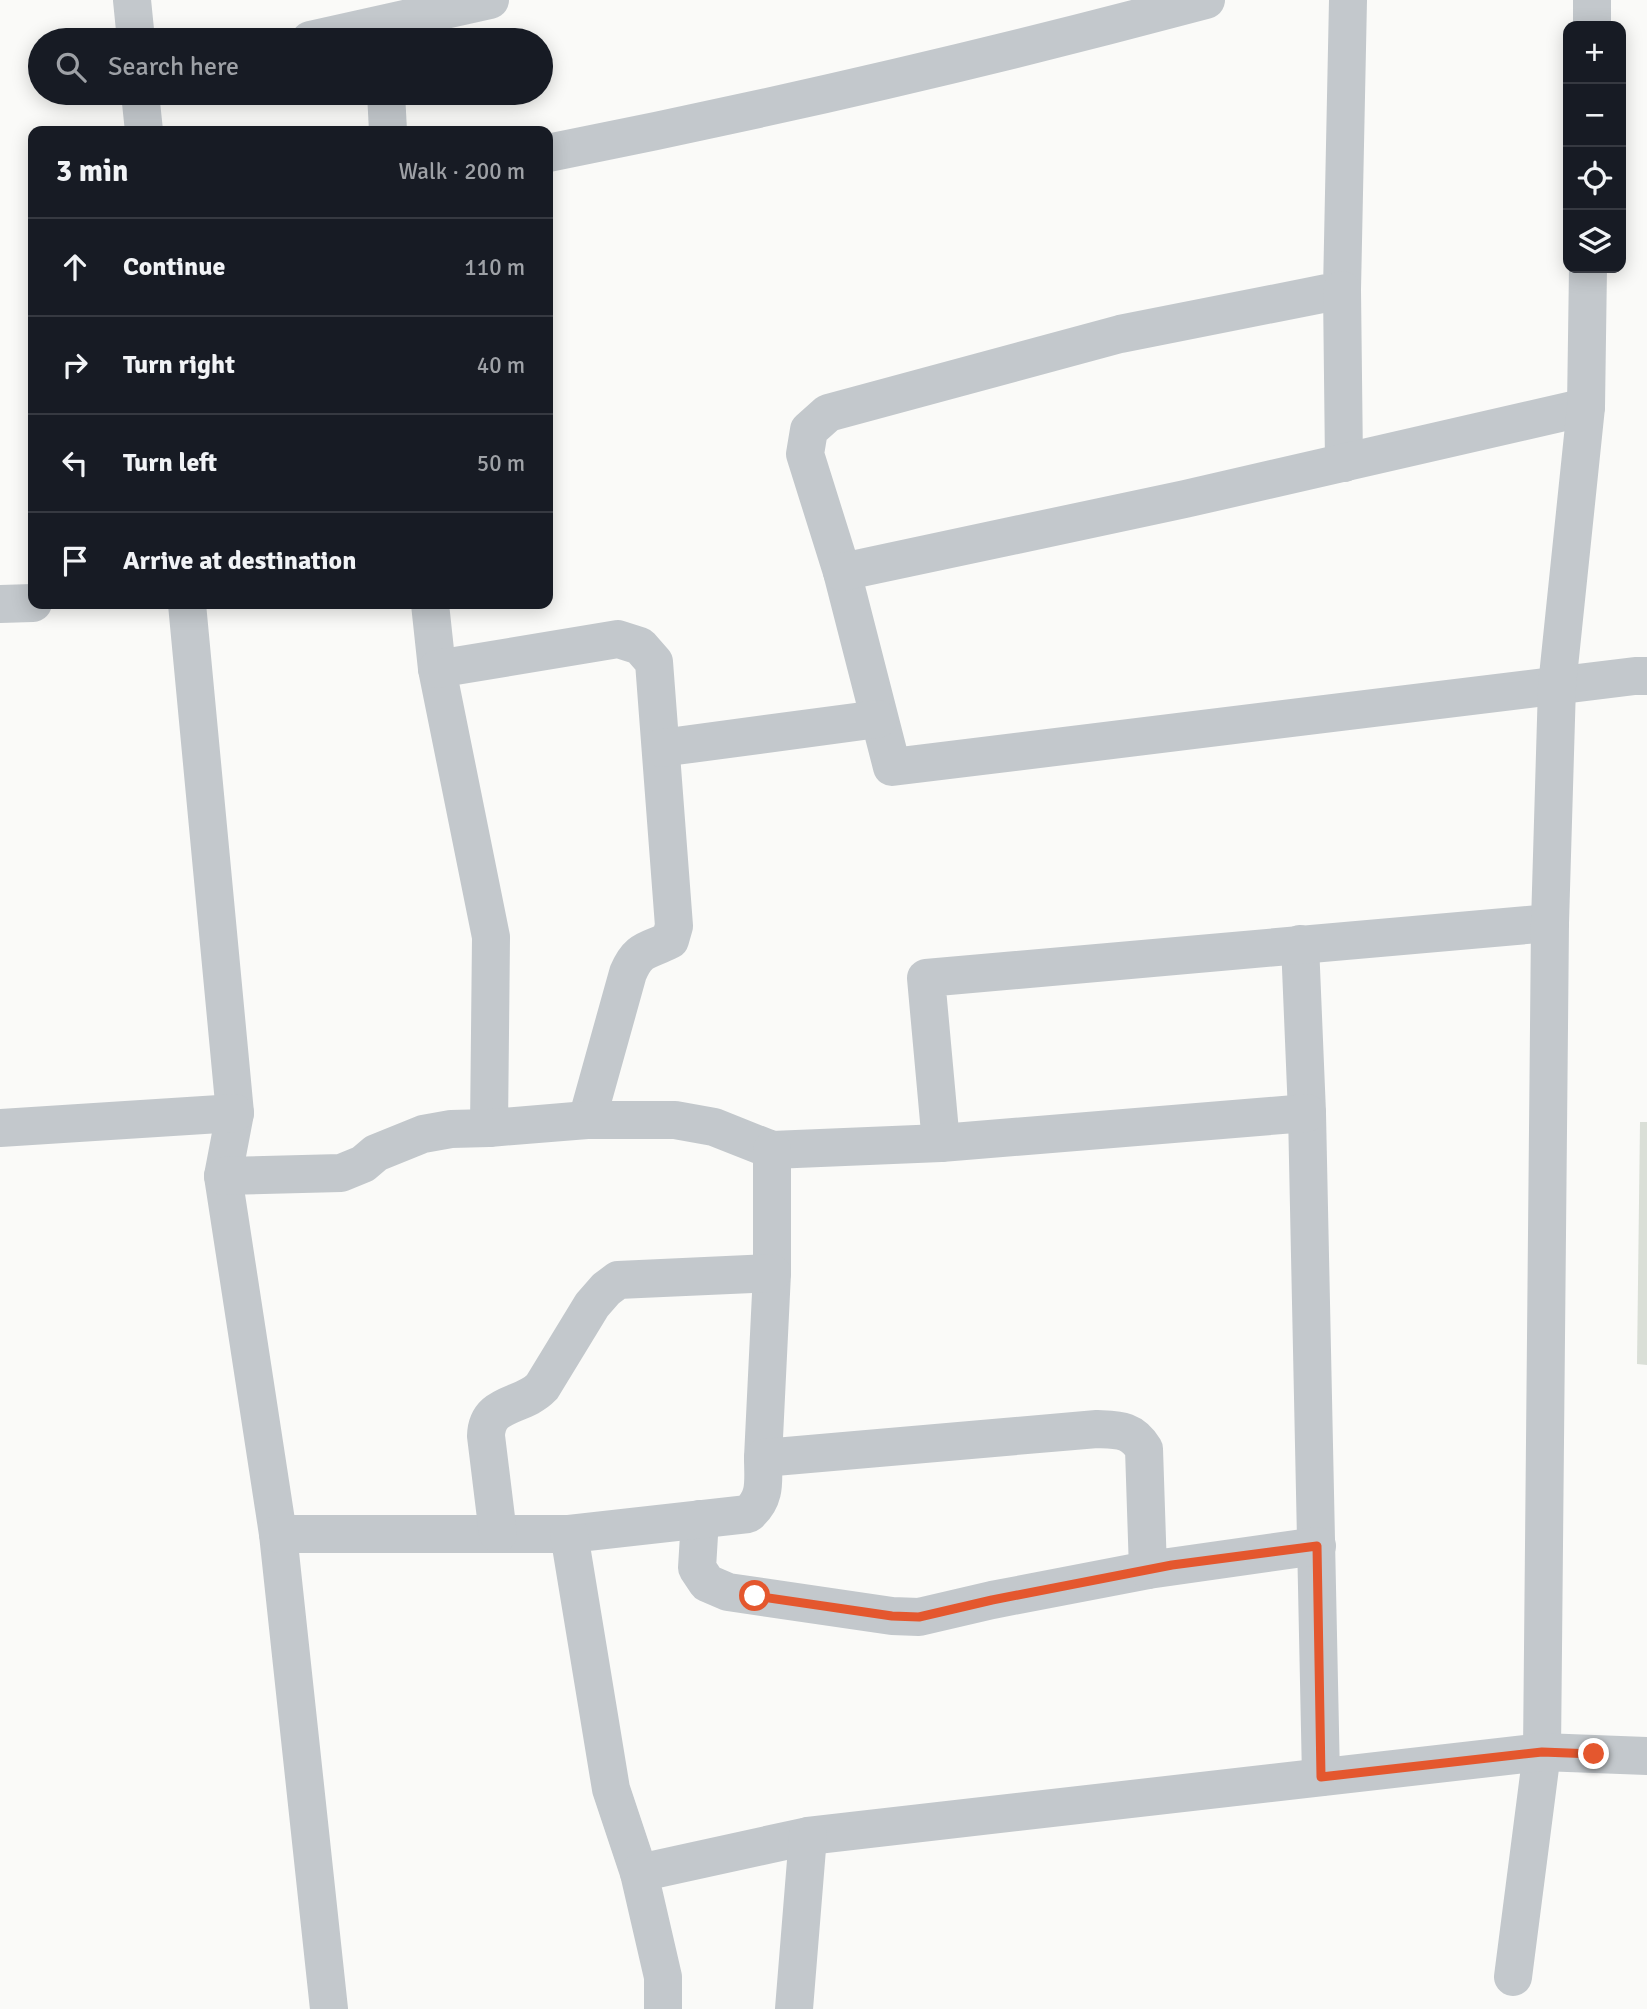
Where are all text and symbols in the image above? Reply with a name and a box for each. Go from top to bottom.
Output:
map controls [1563,21,1626,273]
button: + [1563,21,1626,84]
search box [28,28,553,105]
icon: search [52,48,90,86]
text: Search here [108,51,239,83]
button: − [1563,84,1626,147]
button: locate [1563,147,1626,210]
text: 3 min [56,153,128,190]
text: Walk · 200 m [399,157,525,186]
button: layers [1563,210,1626,273]
icon: ahead [56,248,94,286]
text: Continue [123,251,225,283]
text: 110 m [464,253,525,282]
icon: right [56,346,94,384]
text: Turn right [123,349,235,381]
text: 40 m [477,351,525,380]
icon: left [56,444,94,482]
text: Turn left [123,447,217,479]
text: 50 m [477,449,525,478]
icon: arrive [56,542,94,580]
text: Arrive at destination [123,545,356,577]
route start [739,1580,770,1611]
route end [1578,1738,1609,1769]

